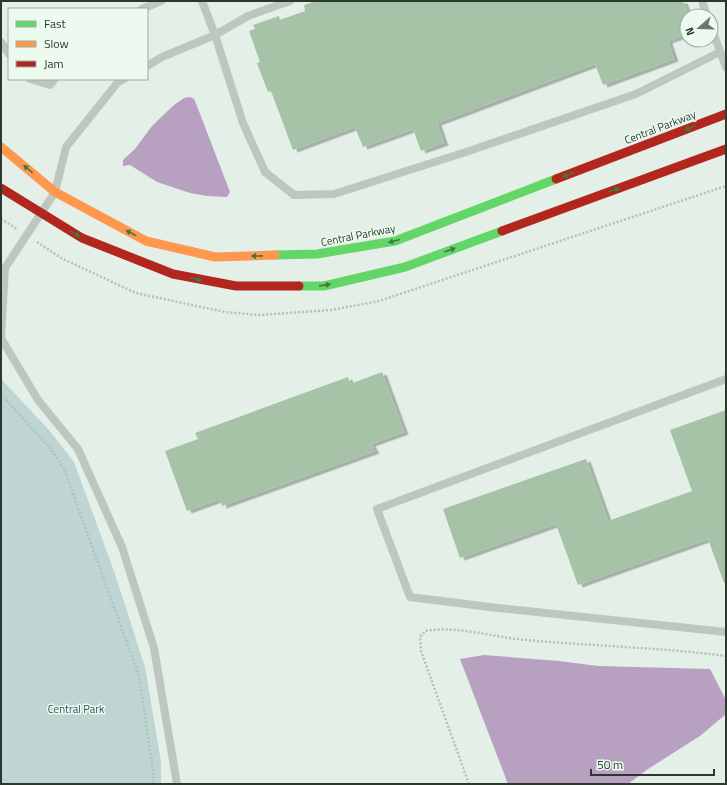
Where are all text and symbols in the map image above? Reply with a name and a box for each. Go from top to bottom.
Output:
legend [8,8,148,80]
north arrow [679,8,719,48]
text: Fast [44,14,67,33]
text: N [681,25,698,38]
text: Slow [44,34,69,53]
text: Jam [44,54,64,73]
street label: Central Parkway [622,106,699,148]
one-way arrow [683,126,695,132]
one-way arrow [23,165,33,174]
one-way arrow [562,172,574,178]
one-way arrow [609,187,621,193]
street label: Central Parkway [319,220,397,250]
one-way arrow [69,230,81,237]
one-way arrow [125,230,137,236]
one-way arrow [388,238,400,244]
one-way arrow [444,247,456,253]
one-way arrow [250,253,263,259]
one-way arrow [190,276,202,282]
one-way arrow [319,282,331,288]
park label: Central Park [48,701,105,717]
scale bar [591,751,714,777]
text: 50 m [597,755,623,774]

